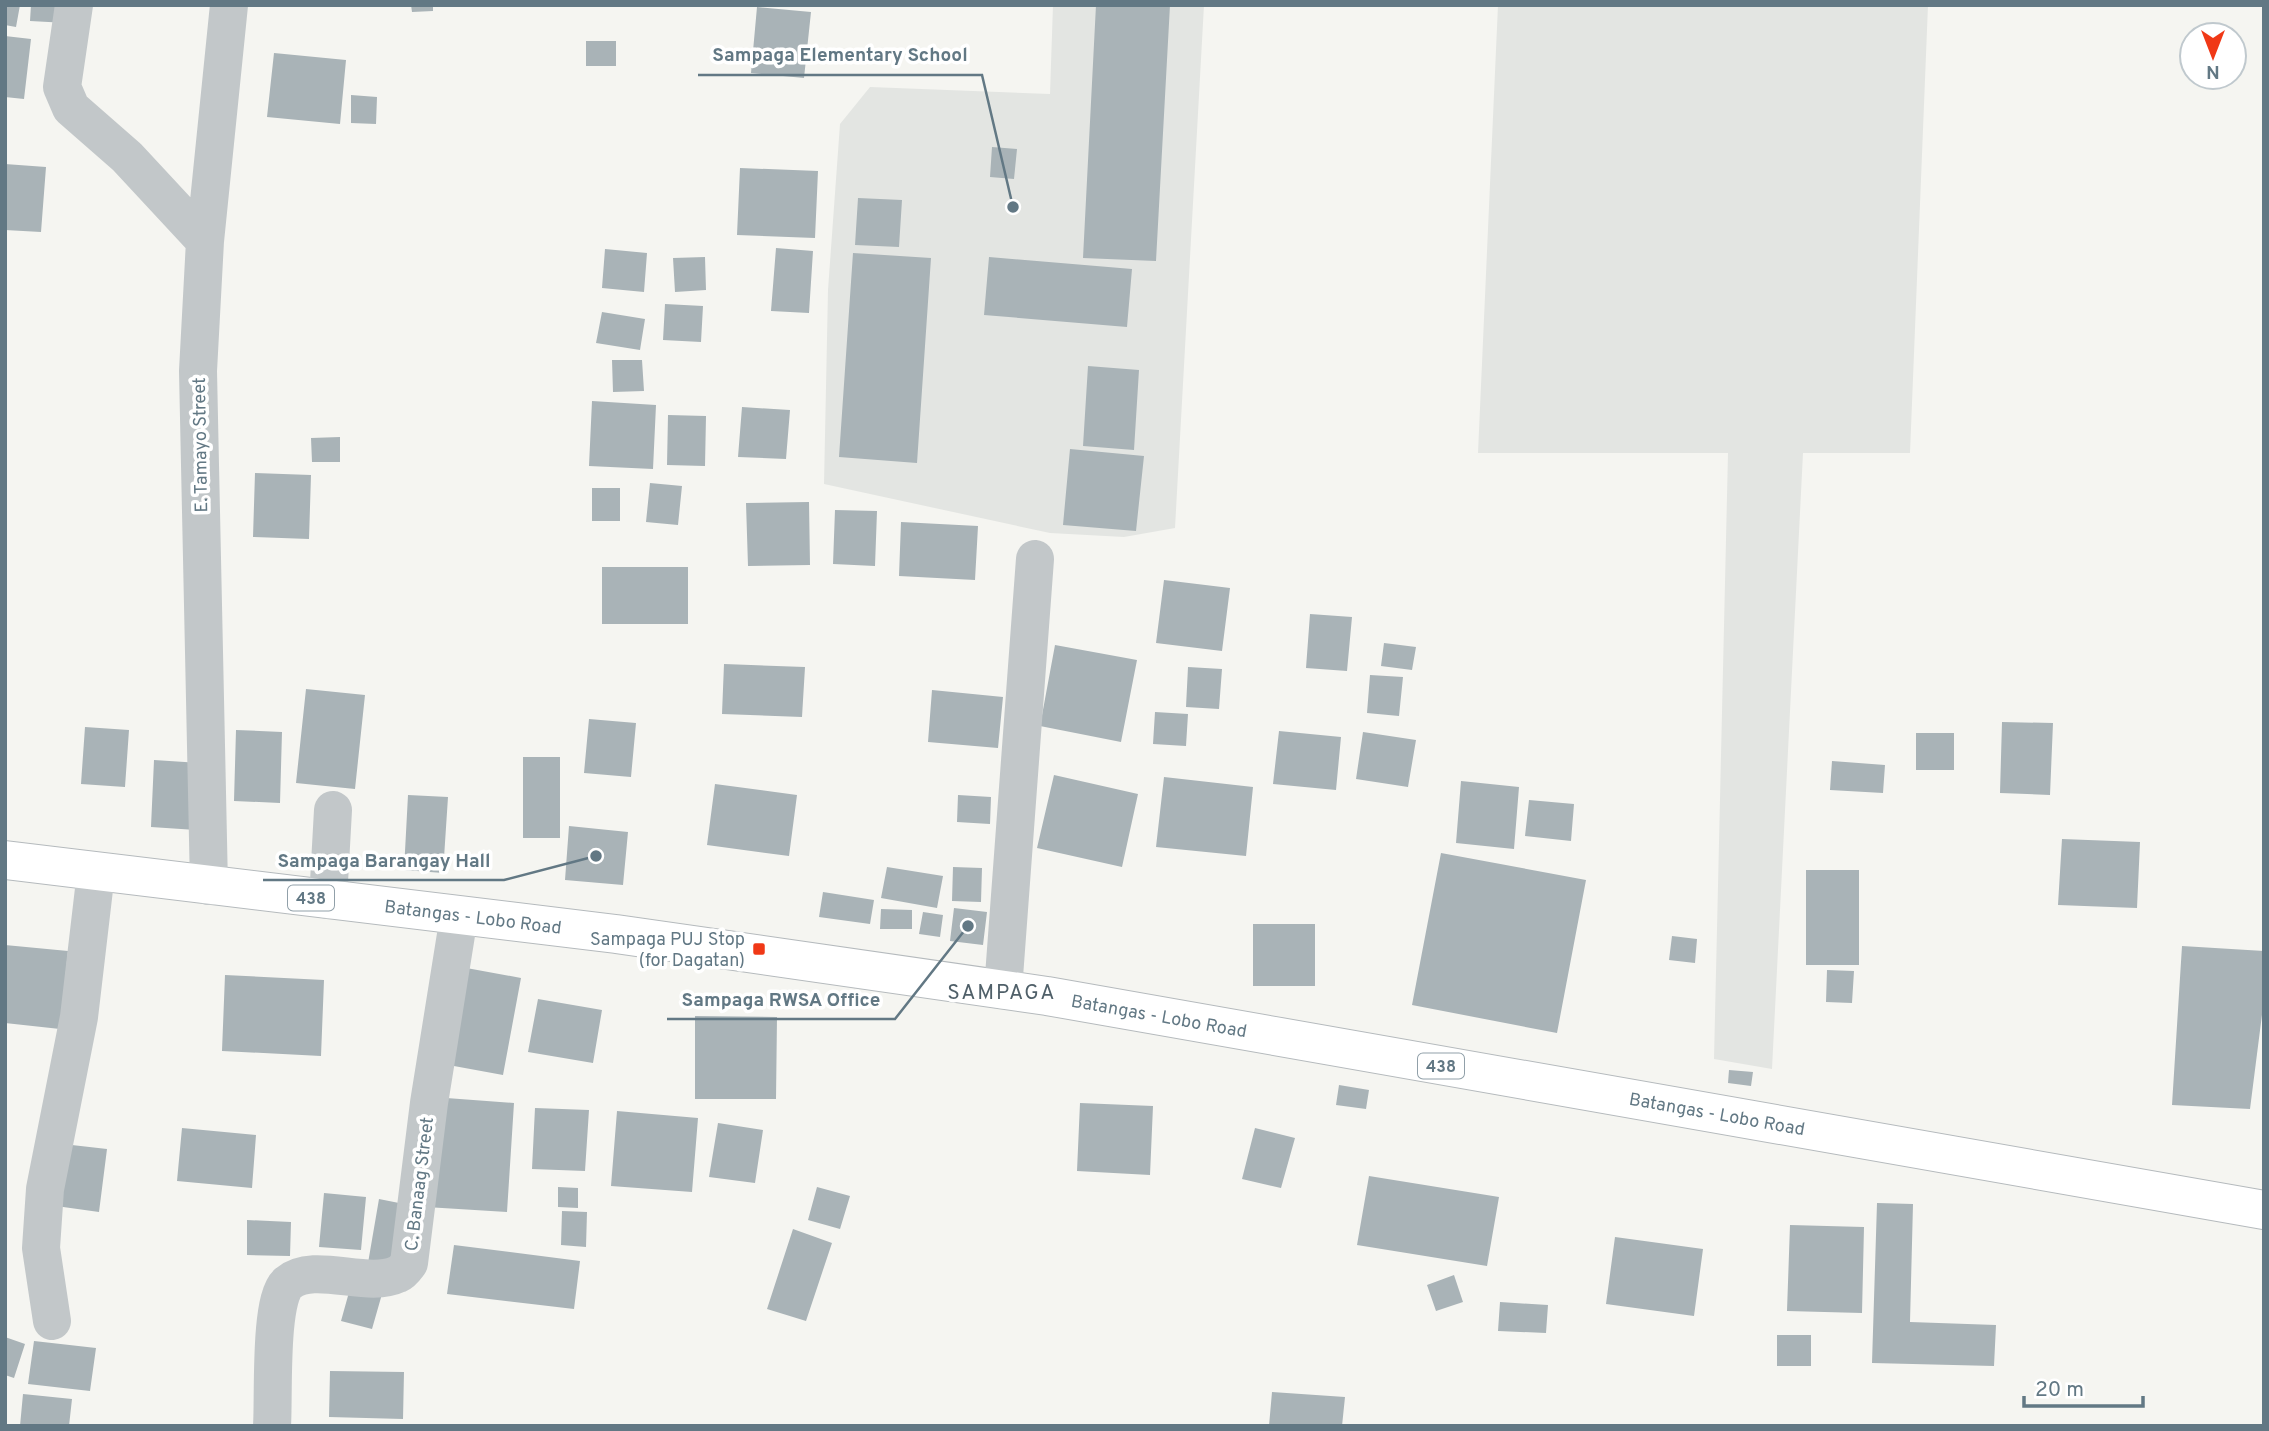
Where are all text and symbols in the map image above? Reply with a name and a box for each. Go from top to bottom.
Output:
north arrow [2178,21,2248,91]
callout: Sampaga Elementary School [698,35,982,75]
text: Sampaga Elementary School [712,44,968,68]
text: N [2206,59,2220,83]
street label: E. Tamayo Street [189,377,214,513]
callout: Sampaga Barangay Hall [263,840,504,880]
text: Sampaga Barangay Hall [277,850,491,874]
road number: 438 [288,885,334,910]
street label: Batangas - Lobo Road [383,896,563,941]
place label: Sampaga PUJ Stop (for Dagatan) [590,929,745,973]
marker: Sampaga PUJ Stop (for Dagatan) [751,941,767,957]
callout: Sampaga RWSA Office [667,979,895,1019]
district label: SAMPAGA [947,980,1057,1007]
text: Sampaga RWSA Office [682,989,880,1013]
street label: Batangas - Lobo Road [1069,991,1248,1044]
road number: 438 [1418,1054,1464,1078]
street label: Batangas - Lobo Road [1627,1089,1806,1142]
street label: C. Banaag Street [401,1116,440,1253]
scale bar [2024,1364,2143,1408]
text: 20 m [2035,1377,2084,1404]

